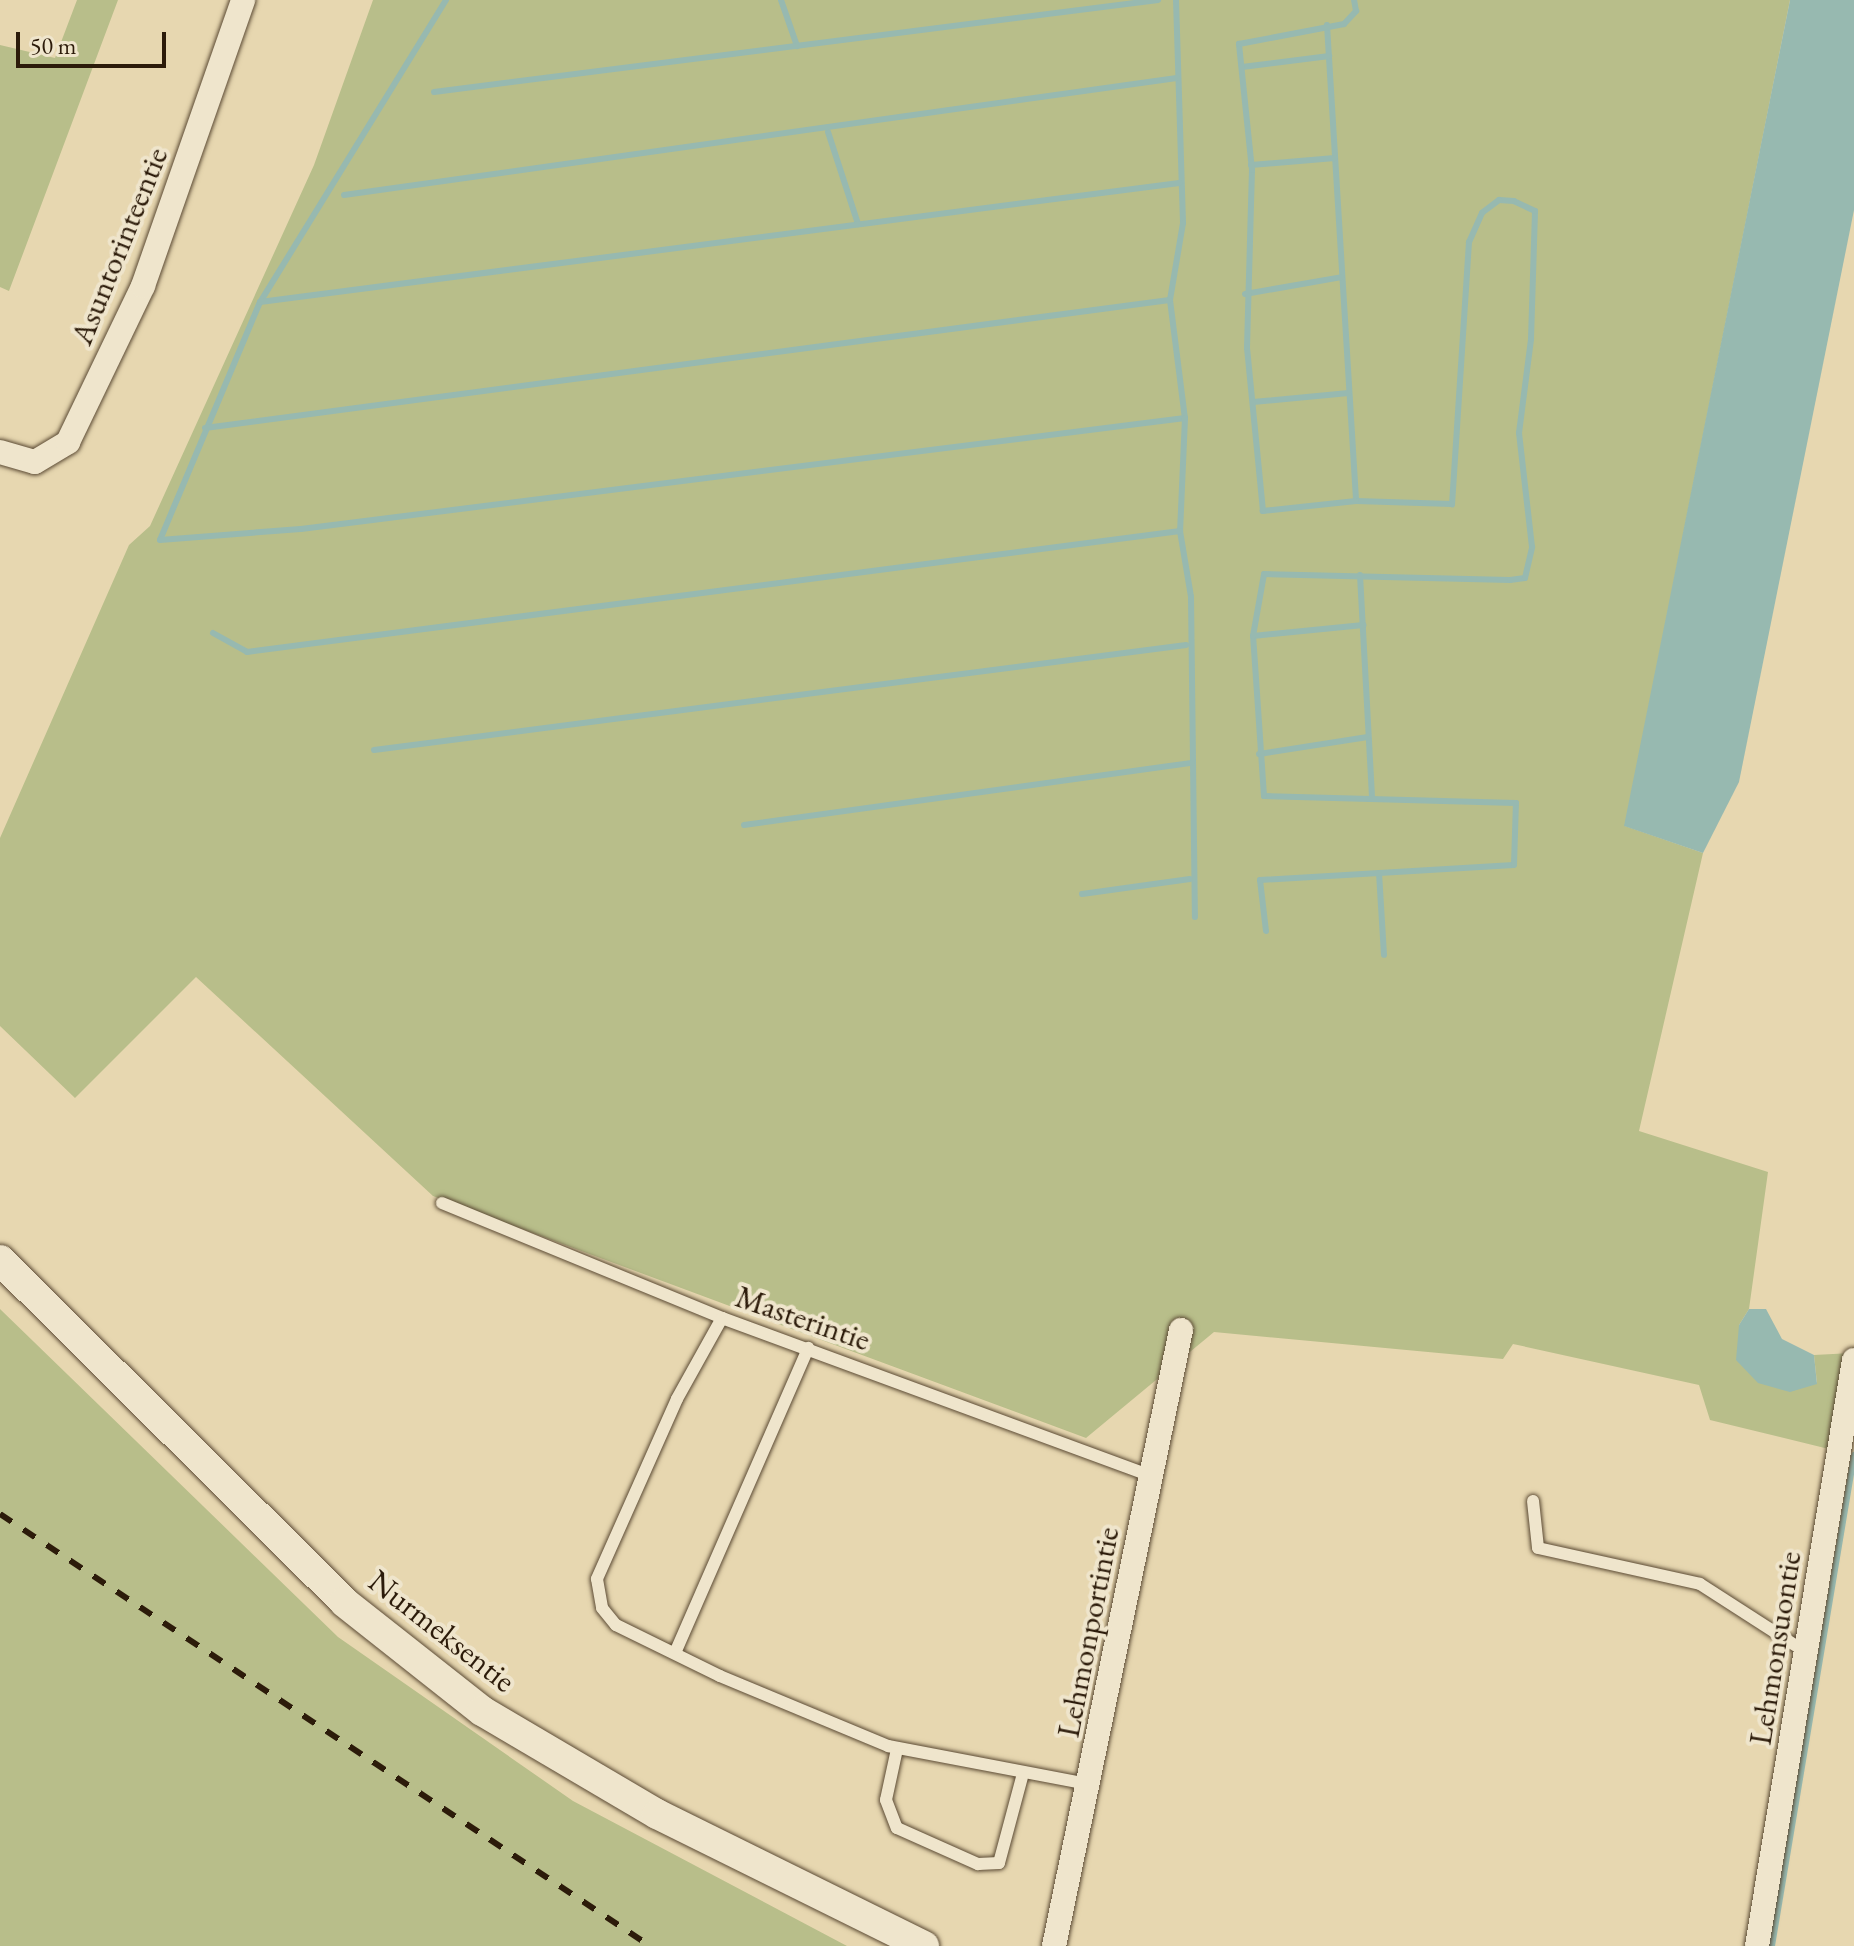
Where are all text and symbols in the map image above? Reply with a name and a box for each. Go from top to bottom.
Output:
scale bar [20,16,170,66]
text: 50 m [30,30,77,61]
street label: Asuntorinteentie [62,142,176,350]
street label: Masterintie [731,1277,875,1359]
street label: Lehmonportintie [1049,1524,1127,1740]
street label: Lehmonsuontie [1741,1548,1809,1748]
street label: Nurmeksentie [361,1562,523,1700]

